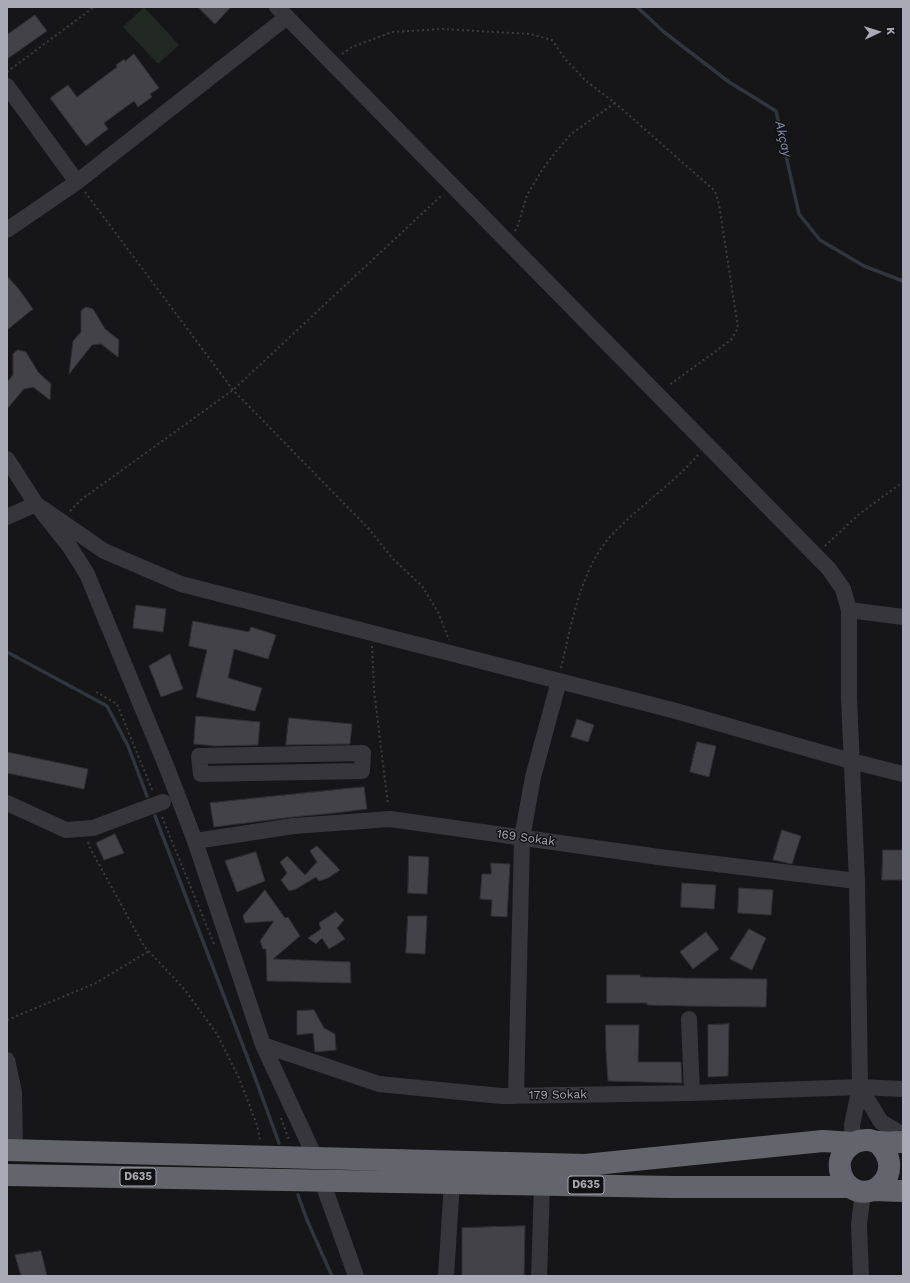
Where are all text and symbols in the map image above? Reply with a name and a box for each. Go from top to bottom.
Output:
north arrow [858,12,898,52]
text: K [884,27,897,35]
water label: Akçay [771,119,795,159]
street label: 169 Sokak [496,827,556,849]
street label: 179 Sokak [529,1087,587,1103]
road number: D635 [120,1168,156,1186]
road number: D635 [568,1176,604,1194]

